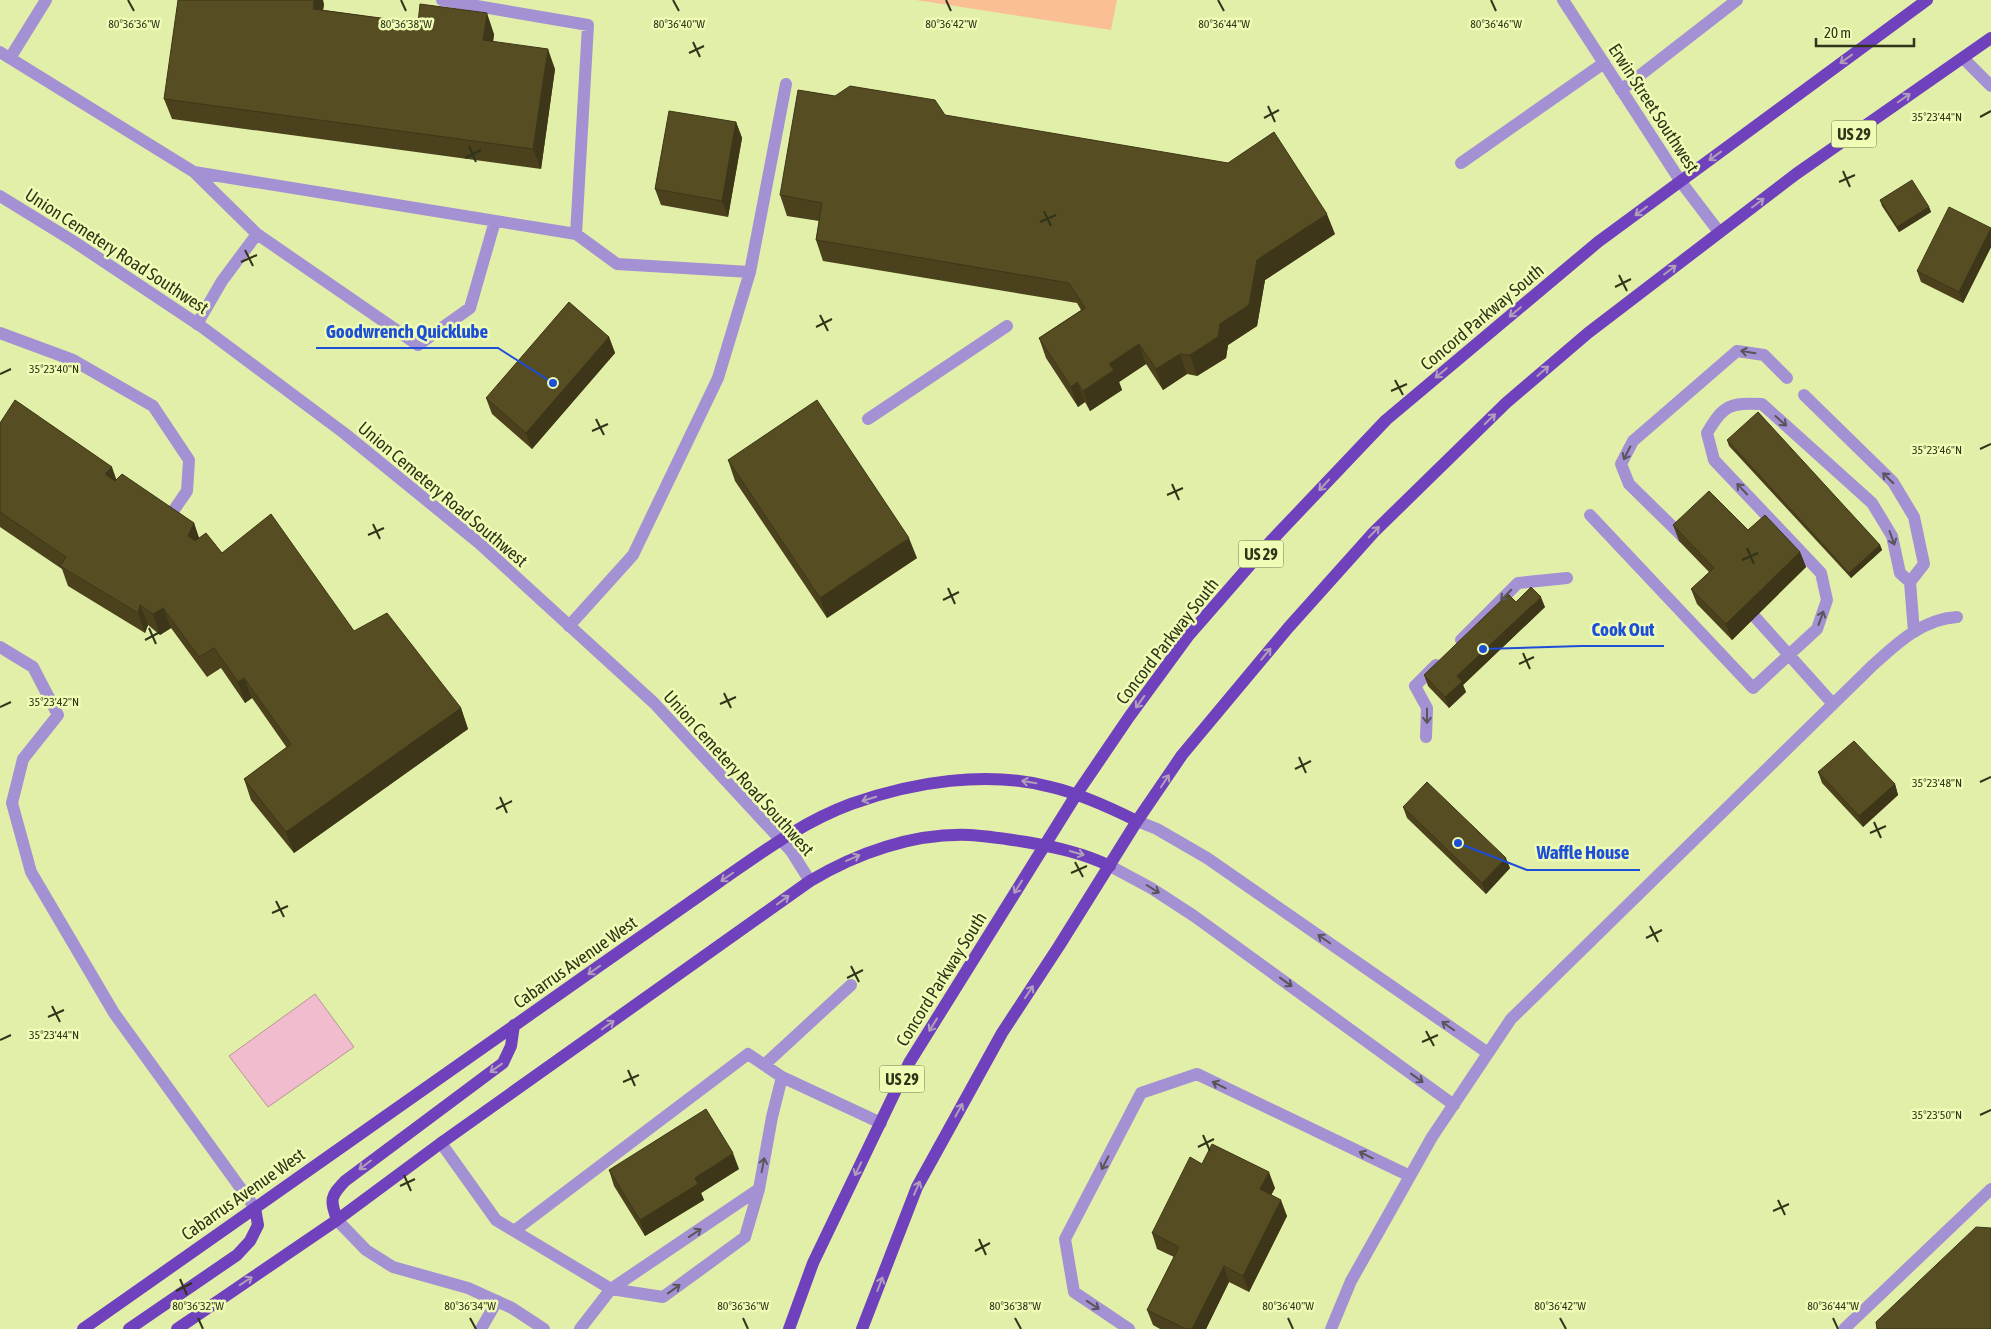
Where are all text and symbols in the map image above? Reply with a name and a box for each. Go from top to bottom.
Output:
scale bar [1816,15,1914,47]
text: 80°36'36"W [108,17,160,31]
text: 80°36'38"W [380,17,432,31]
text: 80°36'40"W [653,17,705,31]
text: 80°36'42"W [925,17,977,31]
text: 80°36'44"W [1198,17,1250,31]
text: 80°36'46"W [1470,17,1522,31]
text: 20 m [1824,24,1851,41]
street label: Erwin Street Southwest [1604,39,1704,177]
one-way arrow [1840,54,1853,65]
one-way arrow [1897,93,1911,103]
text: 35°23'44"N [1912,110,1962,124]
road number: US 29 [1832,120,1876,148]
one-way arrow [1708,151,1722,161]
street label: Union Cemetery Road Southwest [21,184,213,318]
one-way arrow [1751,198,1765,208]
one-way arrow [1635,205,1648,216]
street label: Concord Parkway South [1416,259,1548,375]
one-way arrow [1663,265,1677,275]
one-way arrow [1508,306,1521,318]
callout: Goodwrench Quicklube [316,314,498,348]
text: Goodwrench Quicklube [326,320,489,342]
one-way arrow [1740,347,1756,357]
text: 35°23'40"N [29,362,79,376]
one-way arrow [1537,366,1550,377]
one-way arrow [1435,368,1448,379]
one-way arrow [1484,413,1496,425]
one-way arrow [1775,415,1788,427]
street label: Union Cemetery Road Southwest [354,417,532,571]
text: 35°23'46"N [1912,443,1962,457]
one-way arrow [1622,445,1631,460]
one-way arrow [1882,472,1894,484]
one-way arrow [1318,479,1330,492]
one-way arrow [1736,483,1748,495]
one-way arrow [1368,526,1380,539]
one-way arrow [1888,530,1897,545]
road number: US 29 [1238,540,1284,568]
street label: Concord Parkway South [1111,574,1223,708]
one-way arrow [1500,589,1512,601]
one-way arrow [1817,611,1826,626]
callout: Cook Out [1581,612,1664,646]
text: Cook Out [1591,618,1655,640]
one-way arrow [1261,648,1272,661]
street label: Union Cemetery Road Southwest [659,686,819,860]
text: 35°23'42"N [29,695,79,709]
one-way arrow [1134,695,1145,708]
one-way arrow [1422,708,1432,724]
one-way arrow [1160,774,1170,788]
text: 35°23'48"N [1912,776,1962,790]
one-way arrow [1021,777,1037,787]
one-way arrow [861,795,877,804]
callout: Waffle House [1527,836,1640,870]
text: Waffle House [1536,841,1630,863]
one-way arrow [1069,849,1085,859]
one-way arrow [845,853,860,863]
one-way arrow [720,872,734,882]
one-way arrow [1012,879,1022,893]
one-way arrow [1145,884,1159,894]
one-way arrow [776,895,790,905]
street label: Concord Parkway South [891,908,991,1050]
street label: Cabarrus Avenue West [509,912,641,1012]
one-way arrow [1317,934,1331,944]
one-way arrow [587,965,601,975]
one-way arrow [1279,977,1292,988]
one-way arrow [1024,986,1034,1000]
one-way arrow [927,1018,937,1032]
one-way arrow [601,1020,615,1030]
one-way arrow [1441,1021,1455,1031]
text: 35°23'44"N [29,1028,79,1042]
one-way arrow [490,1063,503,1074]
road number: US 29 [880,1066,924,1092]
one-way arrow [1410,1073,1424,1083]
one-way arrow [1212,1080,1227,1089]
one-way arrow [954,1102,964,1117]
text: 35°23'50"N [1912,1108,1962,1122]
street label: Cabarrus Avenue West [177,1144,309,1244]
one-way arrow [1359,1150,1374,1159]
one-way arrow [1100,1155,1109,1170]
one-way arrow [759,1157,769,1173]
one-way arrow [359,1159,372,1170]
one-way arrow [853,1162,863,1177]
one-way arrow [913,1181,923,1196]
one-way arrow [688,1228,702,1238]
one-way arrow [238,1276,252,1286]
one-way arrow [876,1276,885,1291]
one-way arrow [667,1284,681,1294]
text: 80°36'32"W [172,1299,224,1313]
text: 80°36'34"W [444,1299,496,1313]
text: 80°36'36"W [717,1299,769,1313]
text: 80°36'38"W [989,1299,1041,1313]
text: 80°36'40"W [1262,1299,1314,1313]
text: 80°36'42"W [1534,1299,1586,1313]
text: 80°36'44"W [1807,1299,1859,1313]
one-way arrow [1086,1300,1100,1310]

